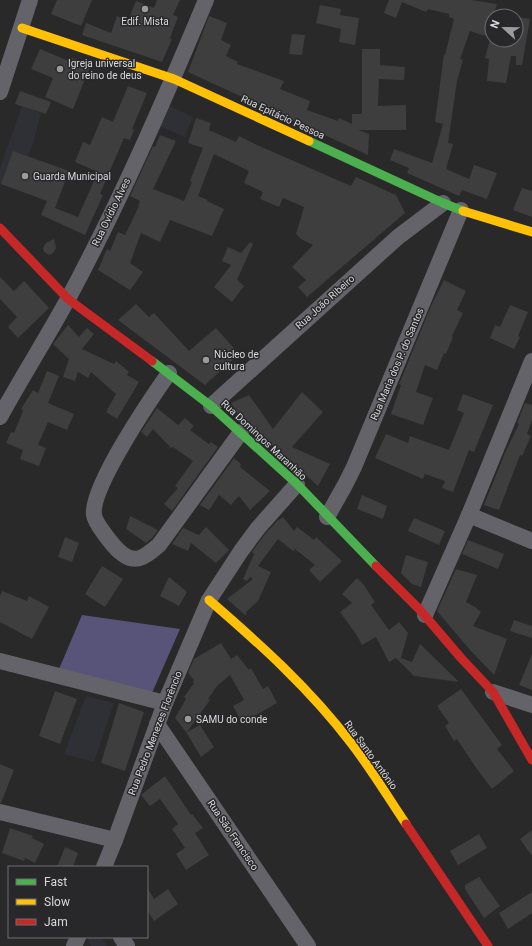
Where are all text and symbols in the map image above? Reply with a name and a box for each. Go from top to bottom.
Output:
marker: Edif. Mista [140,4,150,14]
north arrow [484,8,524,48]
place label: Edif. Mista [121,16,169,27]
text: N [488,18,503,30]
place label: Igreja universal do reino de deus [68,58,142,81]
marker: Igreja universal do reino de deus [55,64,65,74]
street label: Rua Epitácio Pessoa [239,93,327,141]
marker: Guarda Municipal [20,171,30,181]
place label: Guarda Municipal [33,171,111,182]
street label: Rua Ovídio Alves [90,176,132,248]
street label: Rua João Ribeiro [293,273,357,331]
street label: Rua Maria dos P. do Santos [368,306,426,422]
place label: Núcleo de cultura [214,349,259,372]
marker: Núcleo de cultura [201,355,211,365]
street label: Rua Domingos Maranhão [219,398,309,483]
street label: Rua Pedro Menezes Florêncio [126,669,184,797]
marker: SAMU do conde [183,714,193,724]
place label: SAMU do conde [196,714,267,725]
street label: Rua Santo Antônio [342,718,400,792]
street label: Rua São Francisco [205,798,261,873]
legend [8,866,148,938]
text: Fast [44,875,67,889]
text: Slow [44,895,70,909]
text: Jam [44,915,68,929]

